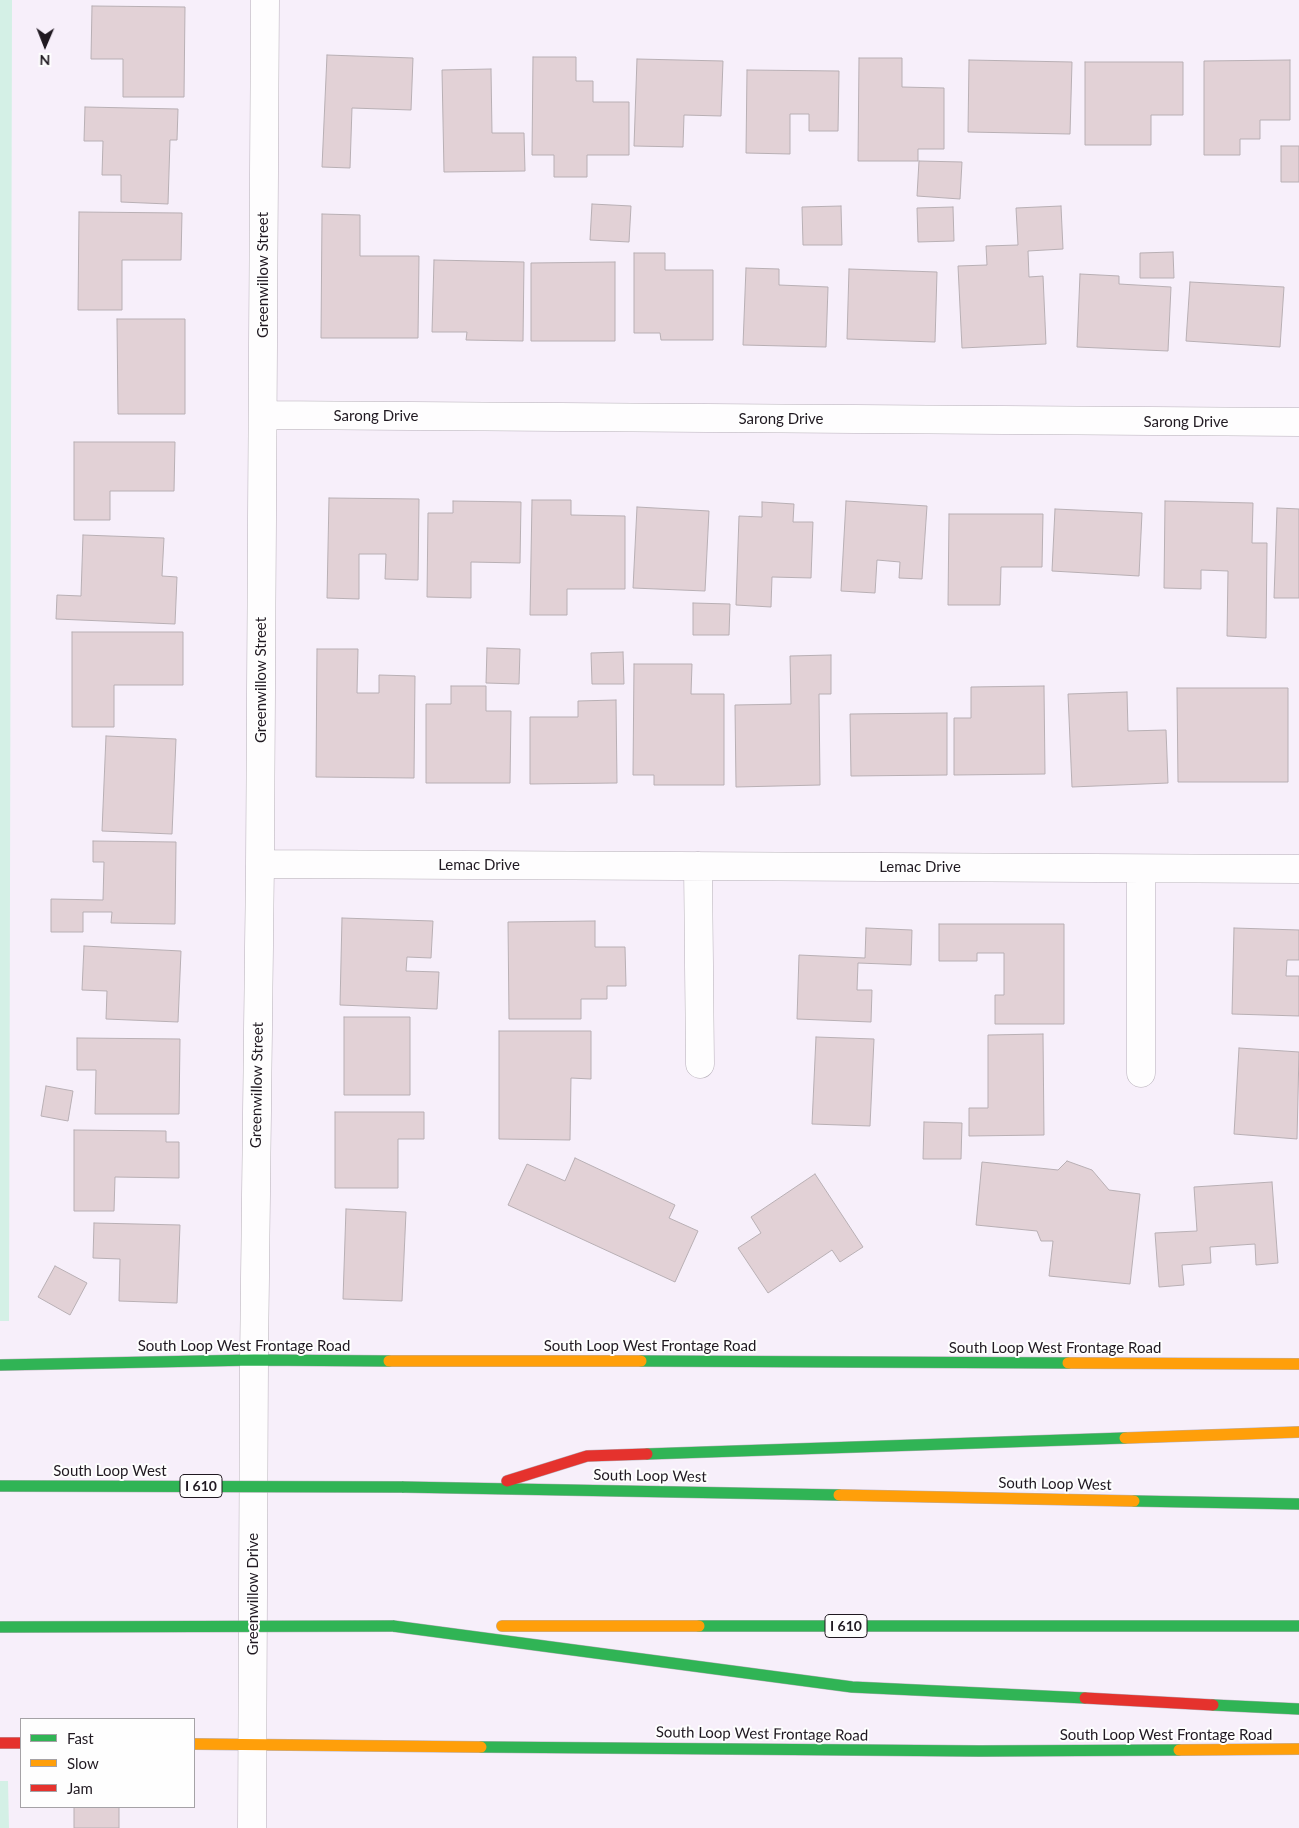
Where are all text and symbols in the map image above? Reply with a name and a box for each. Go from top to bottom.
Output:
north arrow [20,20,70,70]
text: N [39,52,50,69]
street label: Greenwillow Street [254,212,272,338]
street label: Sarong Drive [334,407,418,425]
street label: Sarong Drive [739,410,823,428]
street label: Sarong Drive [1144,413,1228,431]
street label: Greenwillow Street [252,617,270,743]
street label: Lemac Drive [438,856,520,874]
street label: Lemac Drive [879,858,961,876]
street label: Greenwillow Street [247,1022,267,1148]
street label: South Loop West Frontage Road [138,1337,350,1355]
street label: South Loop West Frontage Road [544,1337,756,1355]
street label: South Loop West Frontage Road [949,1339,1161,1357]
street label: South Loop West [53,1462,167,1480]
street label: South Loop West [593,1466,707,1486]
road number: I 610 [180,1474,222,1498]
street label: South Loop West [998,1474,1112,1494]
street label: Greenwillow Drive [244,1533,262,1655]
road number: I 610 [825,1614,867,1638]
legend [20,1718,195,1808]
street label: South Loop West Frontage Road [656,1723,868,1745]
street label: South Loop West Frontage Road [1060,1726,1272,1744]
text: Fast [67,1729,94,1747]
text: Slow [67,1754,99,1772]
text: Jam [67,1779,93,1797]

